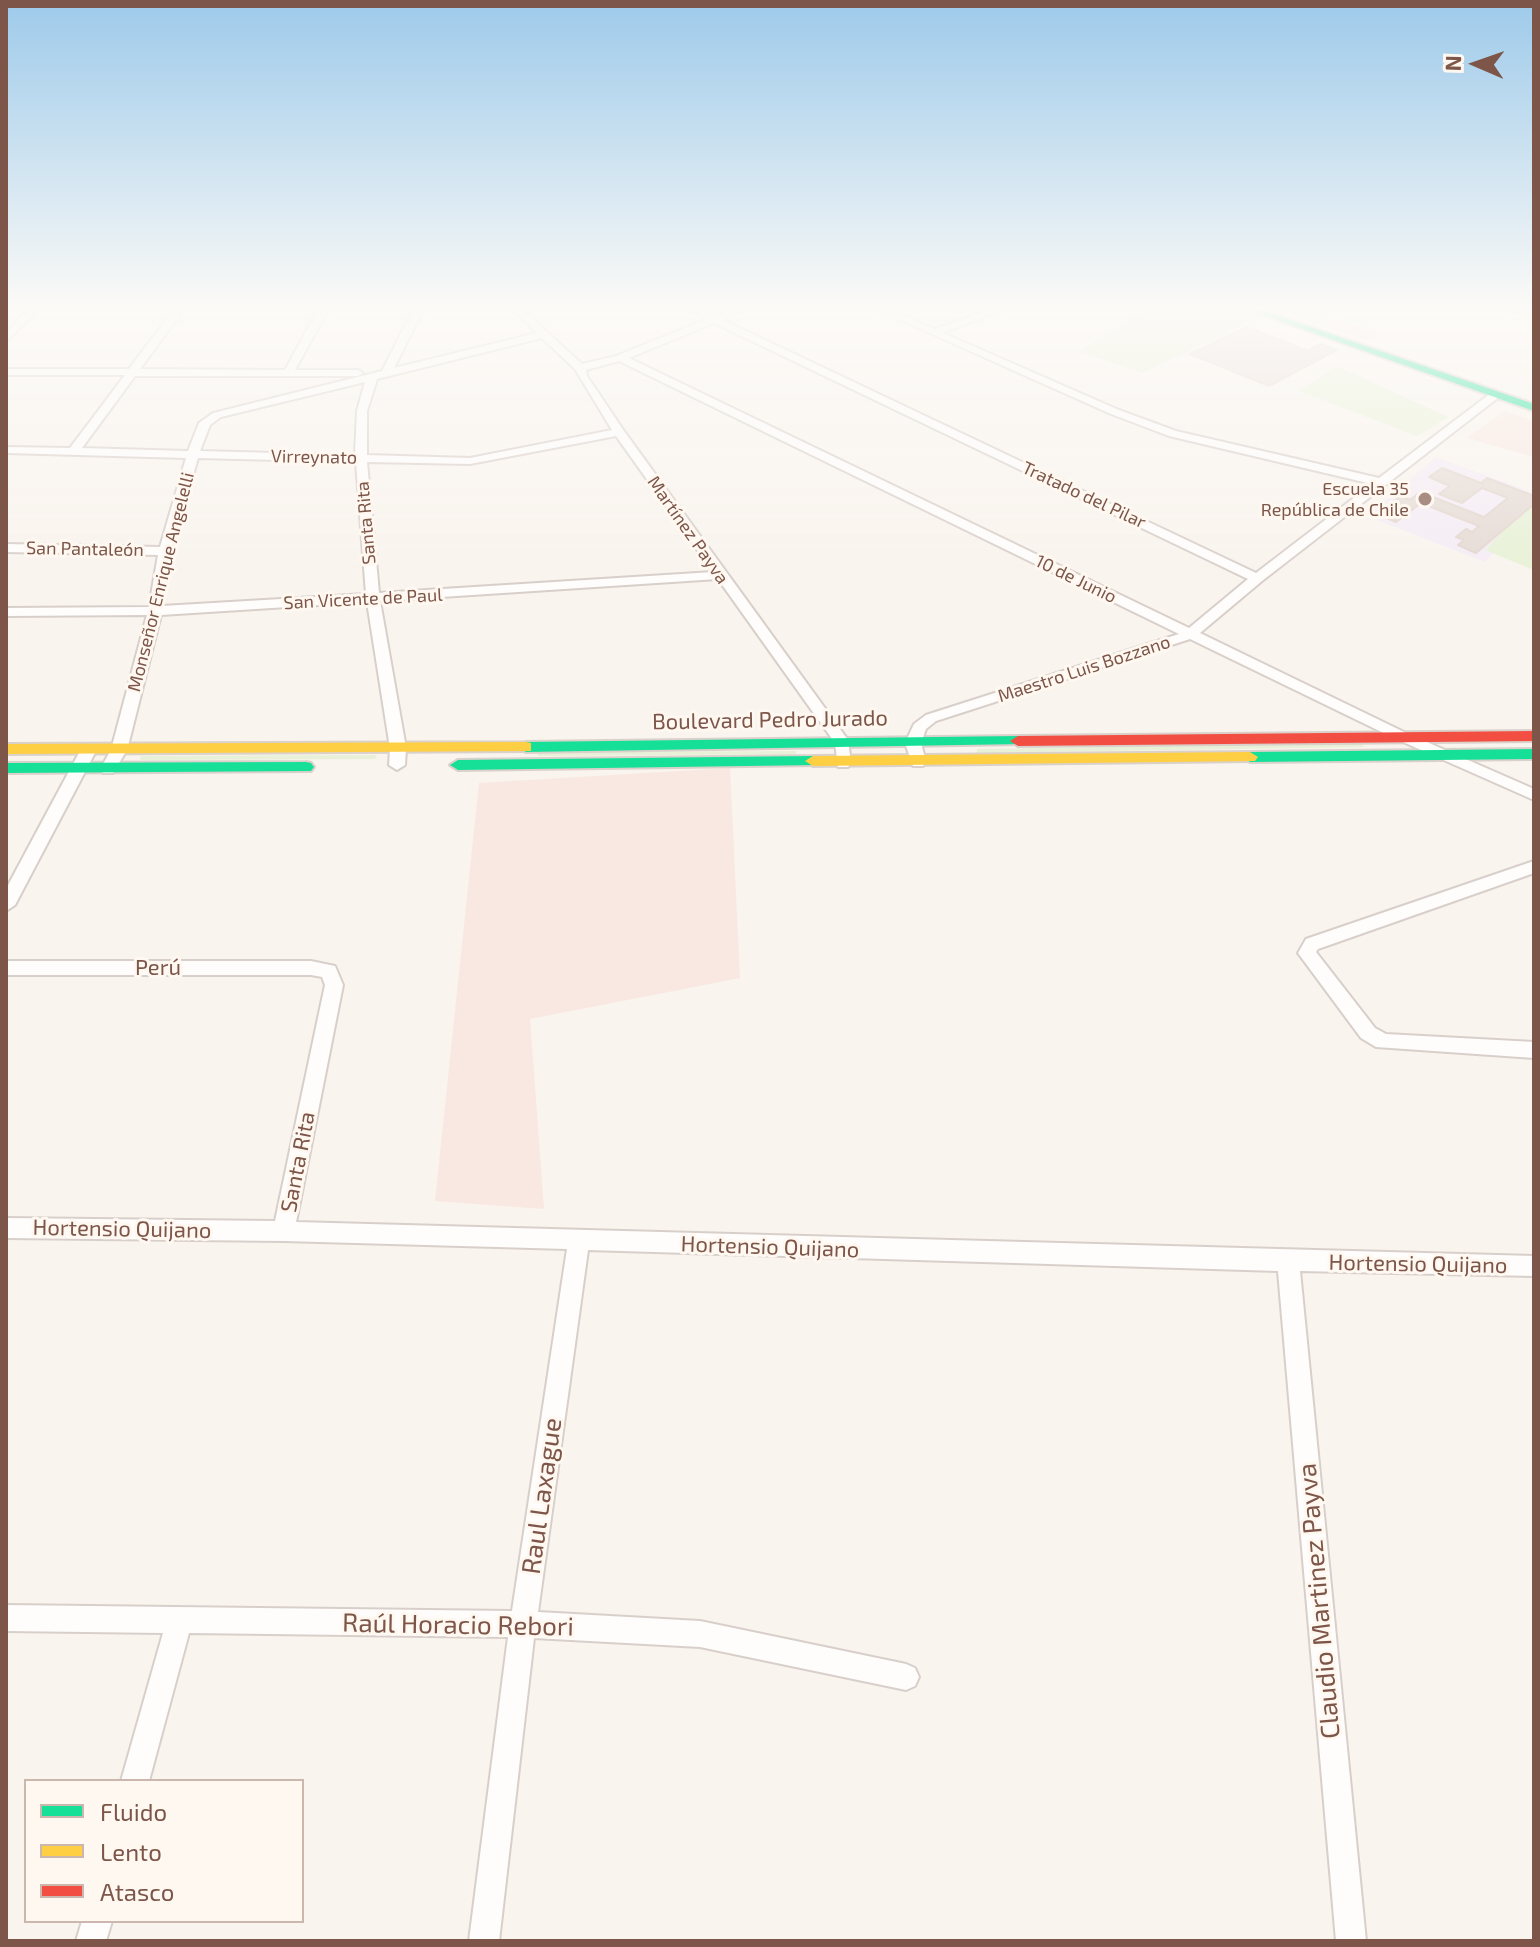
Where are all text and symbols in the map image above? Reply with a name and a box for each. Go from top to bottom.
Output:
north arrow [1436,24,1516,104]
text: N [1439,55,1465,72]
street label: Virreynato [271,445,357,469]
street label: Tratado del Pilar [1019,457,1149,533]
street label: Monseñor Enrique Angelelli [123,470,199,694]
street label: Martínez Payva [643,472,733,588]
place label: Escuela 35 República de Chile [1261,478,1409,520]
street label: Santa Rita [352,480,380,566]
marker: Escuela 35 República de Chile [1416,490,1434,508]
street label: San Pantaleón [26,537,144,561]
street label: 10 de Junio [1032,550,1120,608]
street label: San Vicente de Paul [283,584,443,614]
street label: Maestro Luis Bozzano [995,631,1173,707]
street label: Boulevard Pedro Jurado [652,705,888,735]
street label: Perú [135,955,181,981]
street label: Santa Rita [275,1109,321,1215]
street label: Hortensio Quijano [32,1214,212,1244]
street label: Hortensio Quijano [680,1231,860,1263]
street label: Hortensio Quijano [1328,1249,1508,1279]
street label: Raul Laxague [516,1416,568,1576]
street label: Claudio Martinez Payva [1291,1462,1347,1740]
street label: Raúl Horacio Rebori [342,1607,574,1643]
legend [24,1779,304,1923]
text: Fluido [100,1797,167,1826]
text: Lento [100,1837,162,1866]
text: Atasco [100,1877,174,1906]

